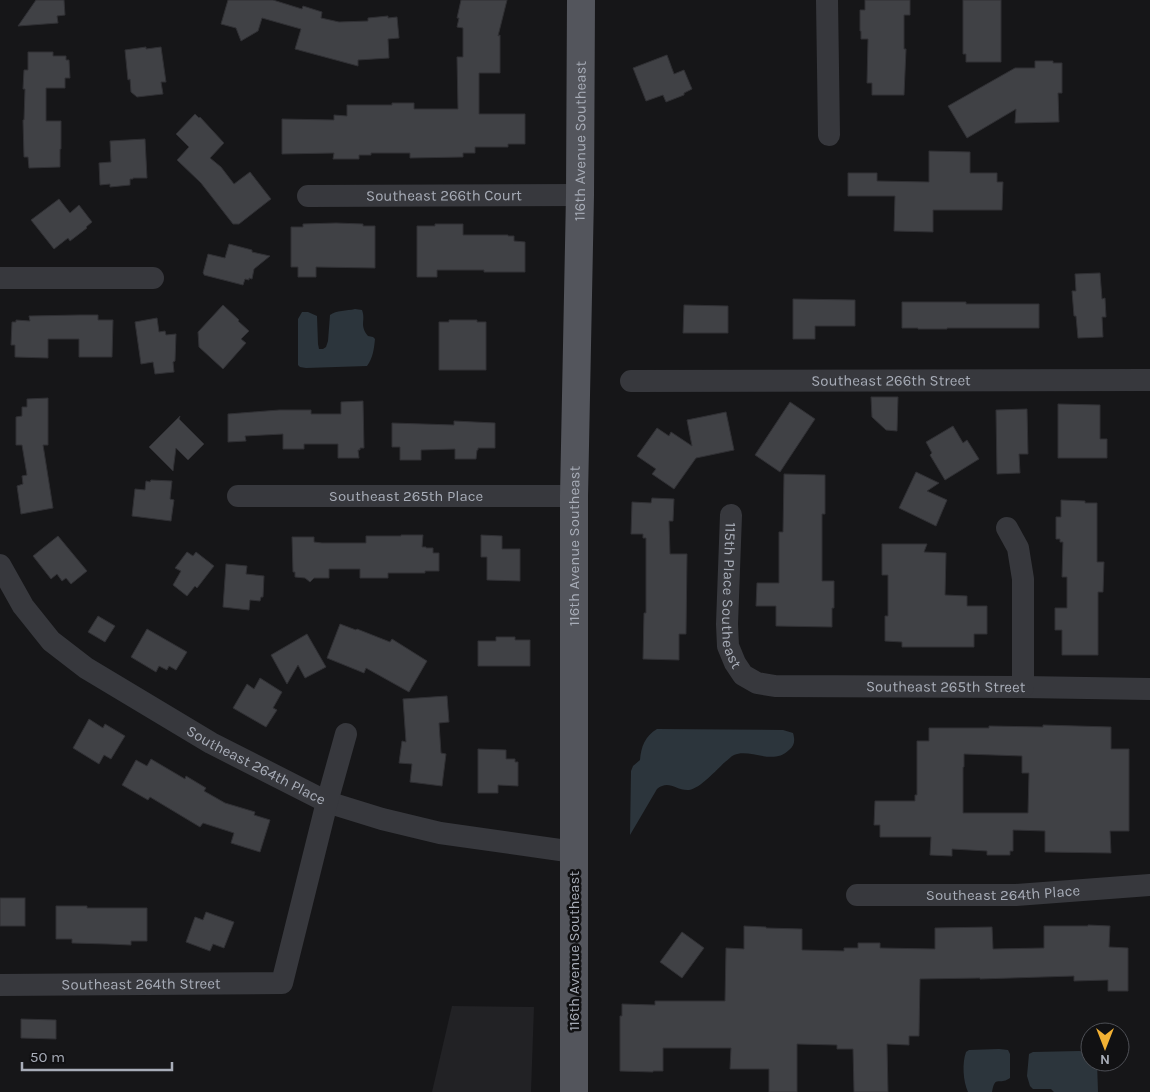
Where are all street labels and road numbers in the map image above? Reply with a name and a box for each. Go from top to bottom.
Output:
street label: 116th Avenue Southeast [570,60,590,221]
street label: Southeast 266th Court [366,186,522,205]
street label: Southeast 266th Street [811,371,971,390]
street label: 116th Avenue Southeast [565,465,584,626]
street label: Southeast 265th Place [329,487,483,505]
street label: 115th Place Southeast [718,522,745,672]
street label: Southeast 265th Street [866,677,1026,696]
street label: Southeast 264th Place [183,721,329,809]
street label: 116th Avenue Southeast [565,871,583,1031]
street label: Southeast 264th Place [926,881,1081,904]
street label: Southeast 264th Street [61,974,221,994]

